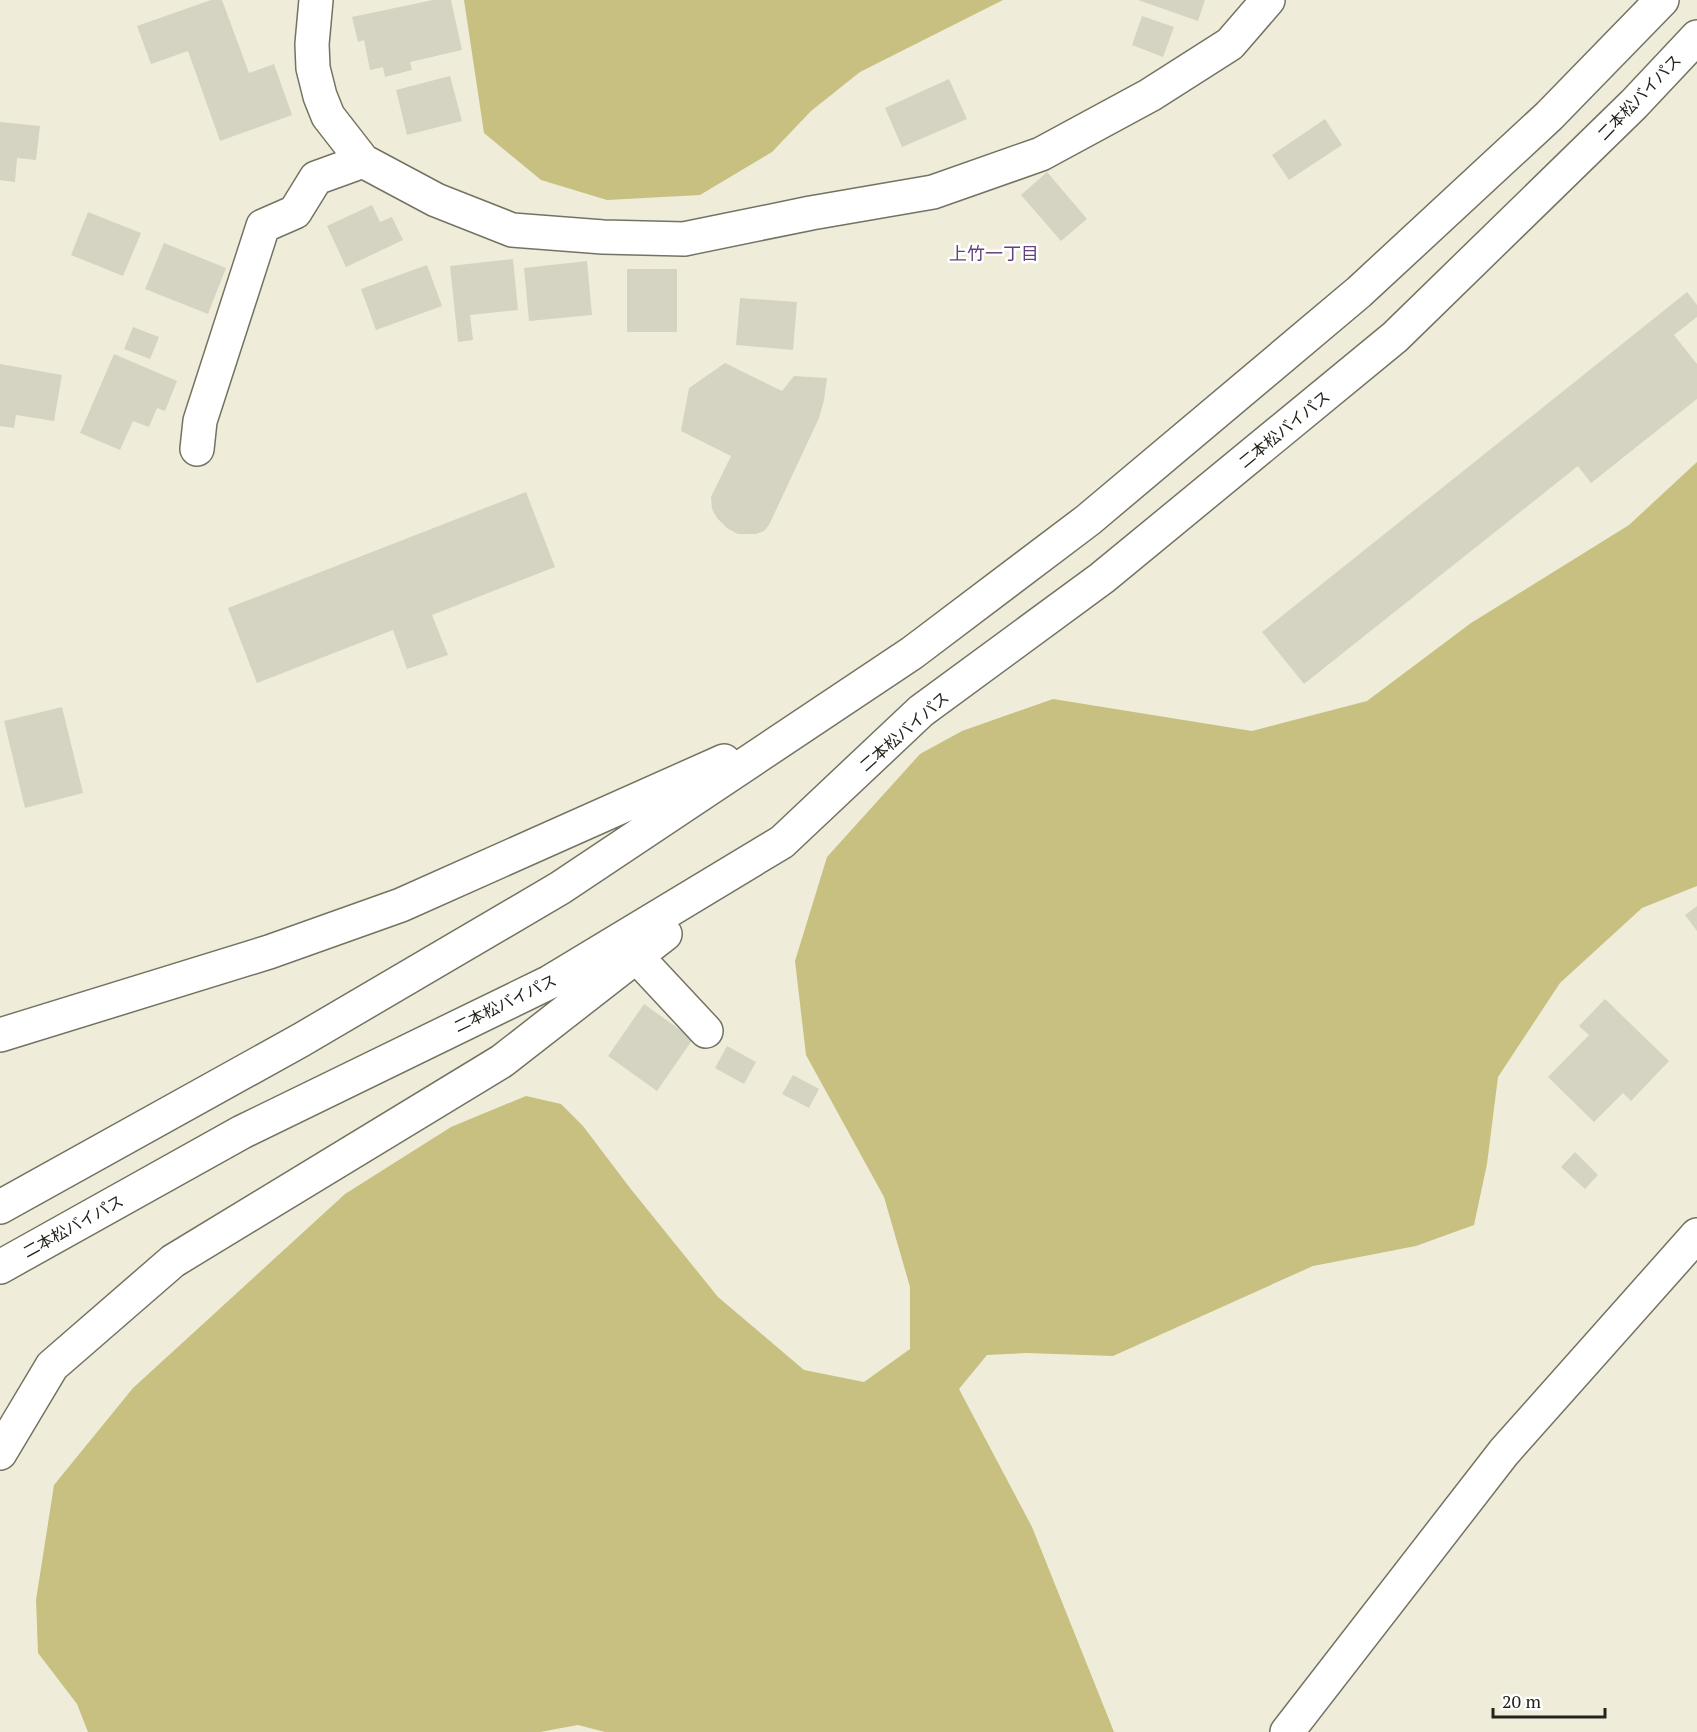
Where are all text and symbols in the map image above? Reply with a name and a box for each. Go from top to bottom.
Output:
street label: 二本松バイパス [1592,49,1686,145]
district label: 上竹一丁目 [949,241,1039,265]
street label: 二本松バイパス [1234,385,1334,473]
street label: 二本松バイパス [855,686,953,776]
street label: 二本松バイパス [450,969,560,1037]
street label: 二本松バイパス [19,1189,127,1263]
scale bar [1493,1681,1606,1719]
text: 20 m [1502,1689,1542,1713]

